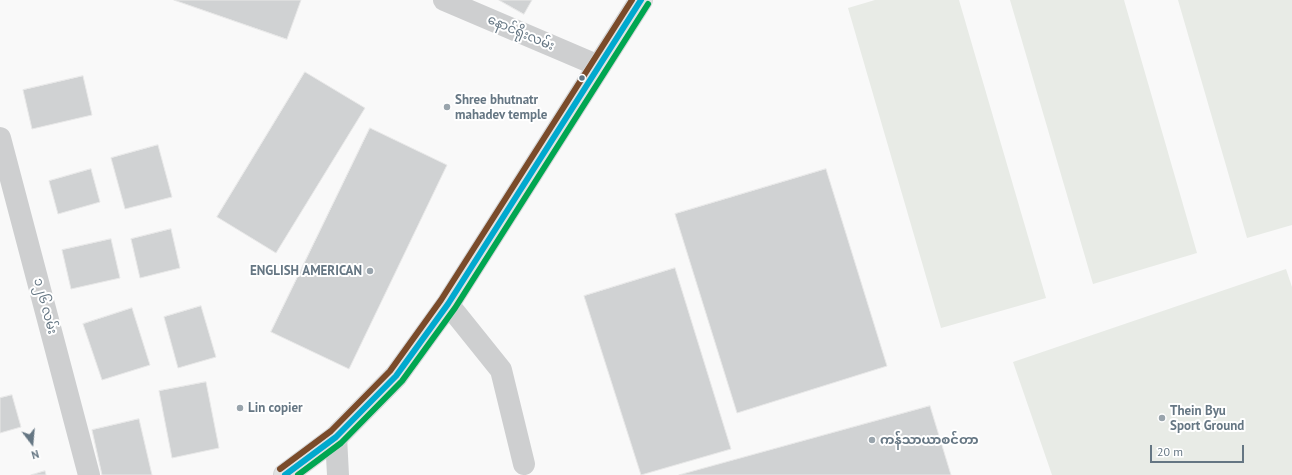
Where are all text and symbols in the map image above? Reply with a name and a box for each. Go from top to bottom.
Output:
street label: နောင်ရိုးလမ်း [485,12,557,54]
unlabelled marker [577,73,587,83]
place label: Shree bhutnatr mahadev temple [455,92,547,123]
marker: Shree bhutnatr mahadev temple [442,102,452,112]
place label: ENGLISH AMERICAN [250,263,362,279]
marker: ENGLISH AMERICAN [365,266,375,276]
street label: ၁၂၆ လမ်း [30,276,60,336]
place label: Lin copier [248,400,303,416]
marker: Lin copier [235,403,245,413]
place label: Thein Byu Sport Ground [1170,403,1244,434]
marker: Thein Byu Sport Ground [1157,413,1167,423]
north arrow [12,423,52,463]
place label: ကန်သာယာစင်တာ [880,432,979,448]
marker: ကန်သာယာစင်တာ [867,435,877,445]
scale bar [1152,437,1246,463]
text: 20 m [1157,444,1183,459]
text: N [30,447,41,462]

